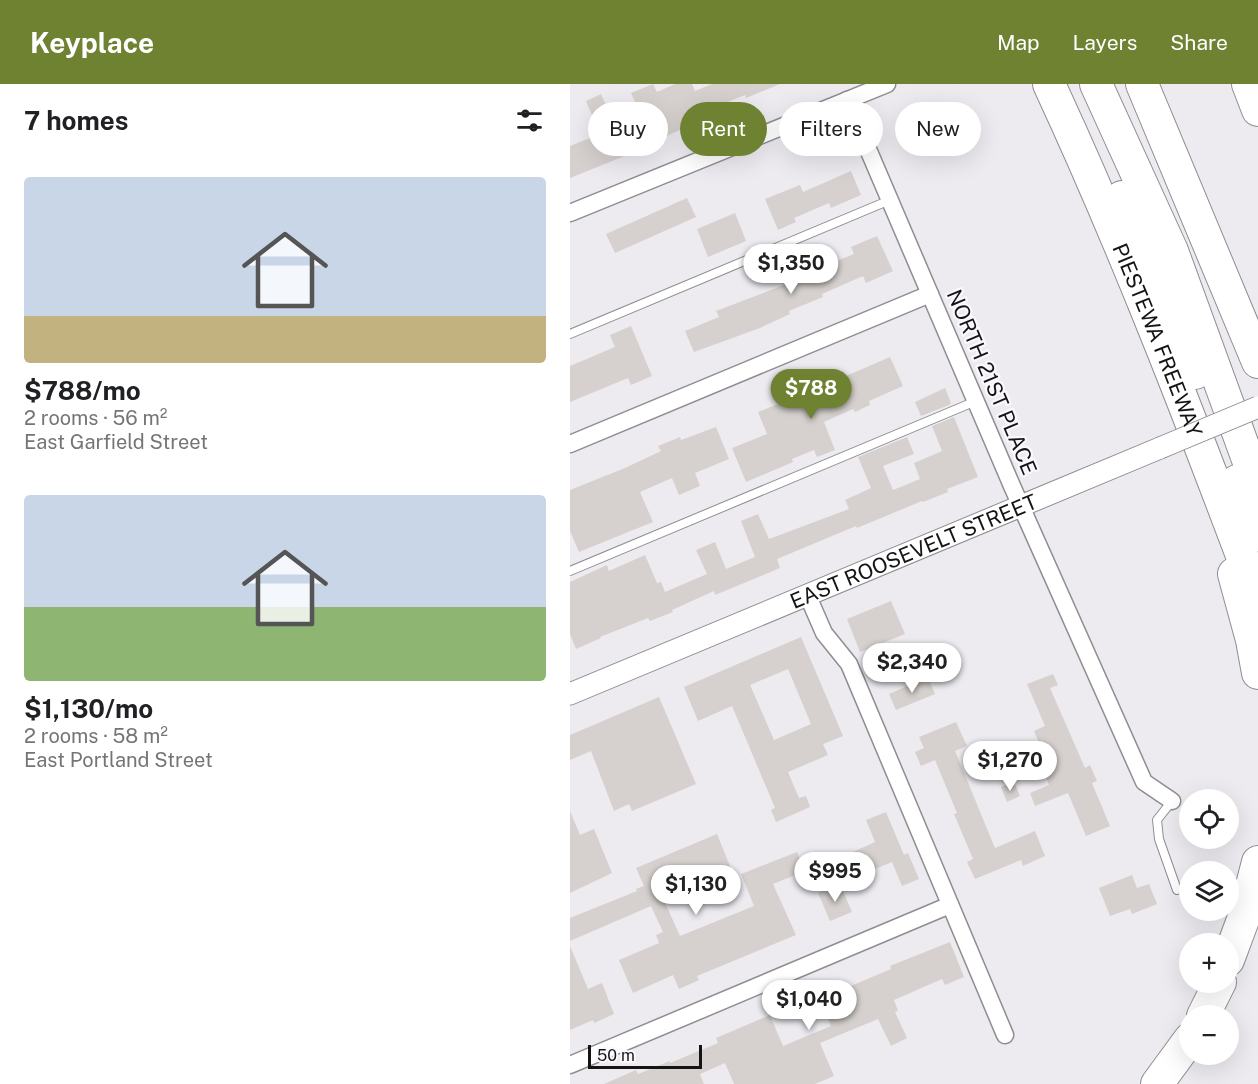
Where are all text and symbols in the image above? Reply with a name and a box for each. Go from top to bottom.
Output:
text: Keyplace [30,26,154,59]
text: Map [997,30,1040,55]
text: Layers [1073,30,1137,55]
text: Share [1170,30,1228,55]
chip: Buy [588,102,668,156]
chip: Rent [680,102,767,156]
chip: Filters [779,102,883,156]
chip: New [895,102,981,156]
icon: filters [513,104,546,137]
text: 7 homes [24,105,128,136]
icon: home [231,216,339,324]
street label: PIESTEWA FREEWAY [1108,239,1208,440]
pin: $1,350 [742,244,840,295]
text: $1,350 [757,251,825,275]
street label: NORTH 21ST PLACE [942,286,1042,478]
pin: $788 [775,369,847,420]
text: $788/mo [24,375,141,406]
text: $788 [785,376,837,400]
text: 2 rooms · 56 m² [24,406,167,430]
text: East Garfield Street [24,430,208,454]
street label: EAST ROOSEVELT STREET [786,488,1041,613]
icon: home [231,534,339,642]
pin: $2,340 [863,643,961,694]
text: $2,340 [876,650,948,674]
text: $1,130/mo [24,693,153,724]
text: 2 rooms · 58 m² [24,724,168,748]
pin: $1,270 [961,741,1059,792]
text: East Portland Street [24,748,213,772]
text: $1,270 [977,748,1043,772]
map controls [1179,789,1239,1065]
button: locate [1179,789,1239,849]
pin: $995 [799,852,871,903]
text: $995 [808,859,862,883]
button: layers [1179,861,1239,921]
pin: $1,130 [647,865,745,916]
text: $1,130 [665,872,727,896]
button: + [1179,933,1239,993]
pin: $1,040 [760,980,858,1031]
text: $1,040 [776,987,842,1011]
button: − [1179,1005,1239,1065]
scale bar [588,1042,702,1070]
text: 50 m [597,1046,635,1065]

